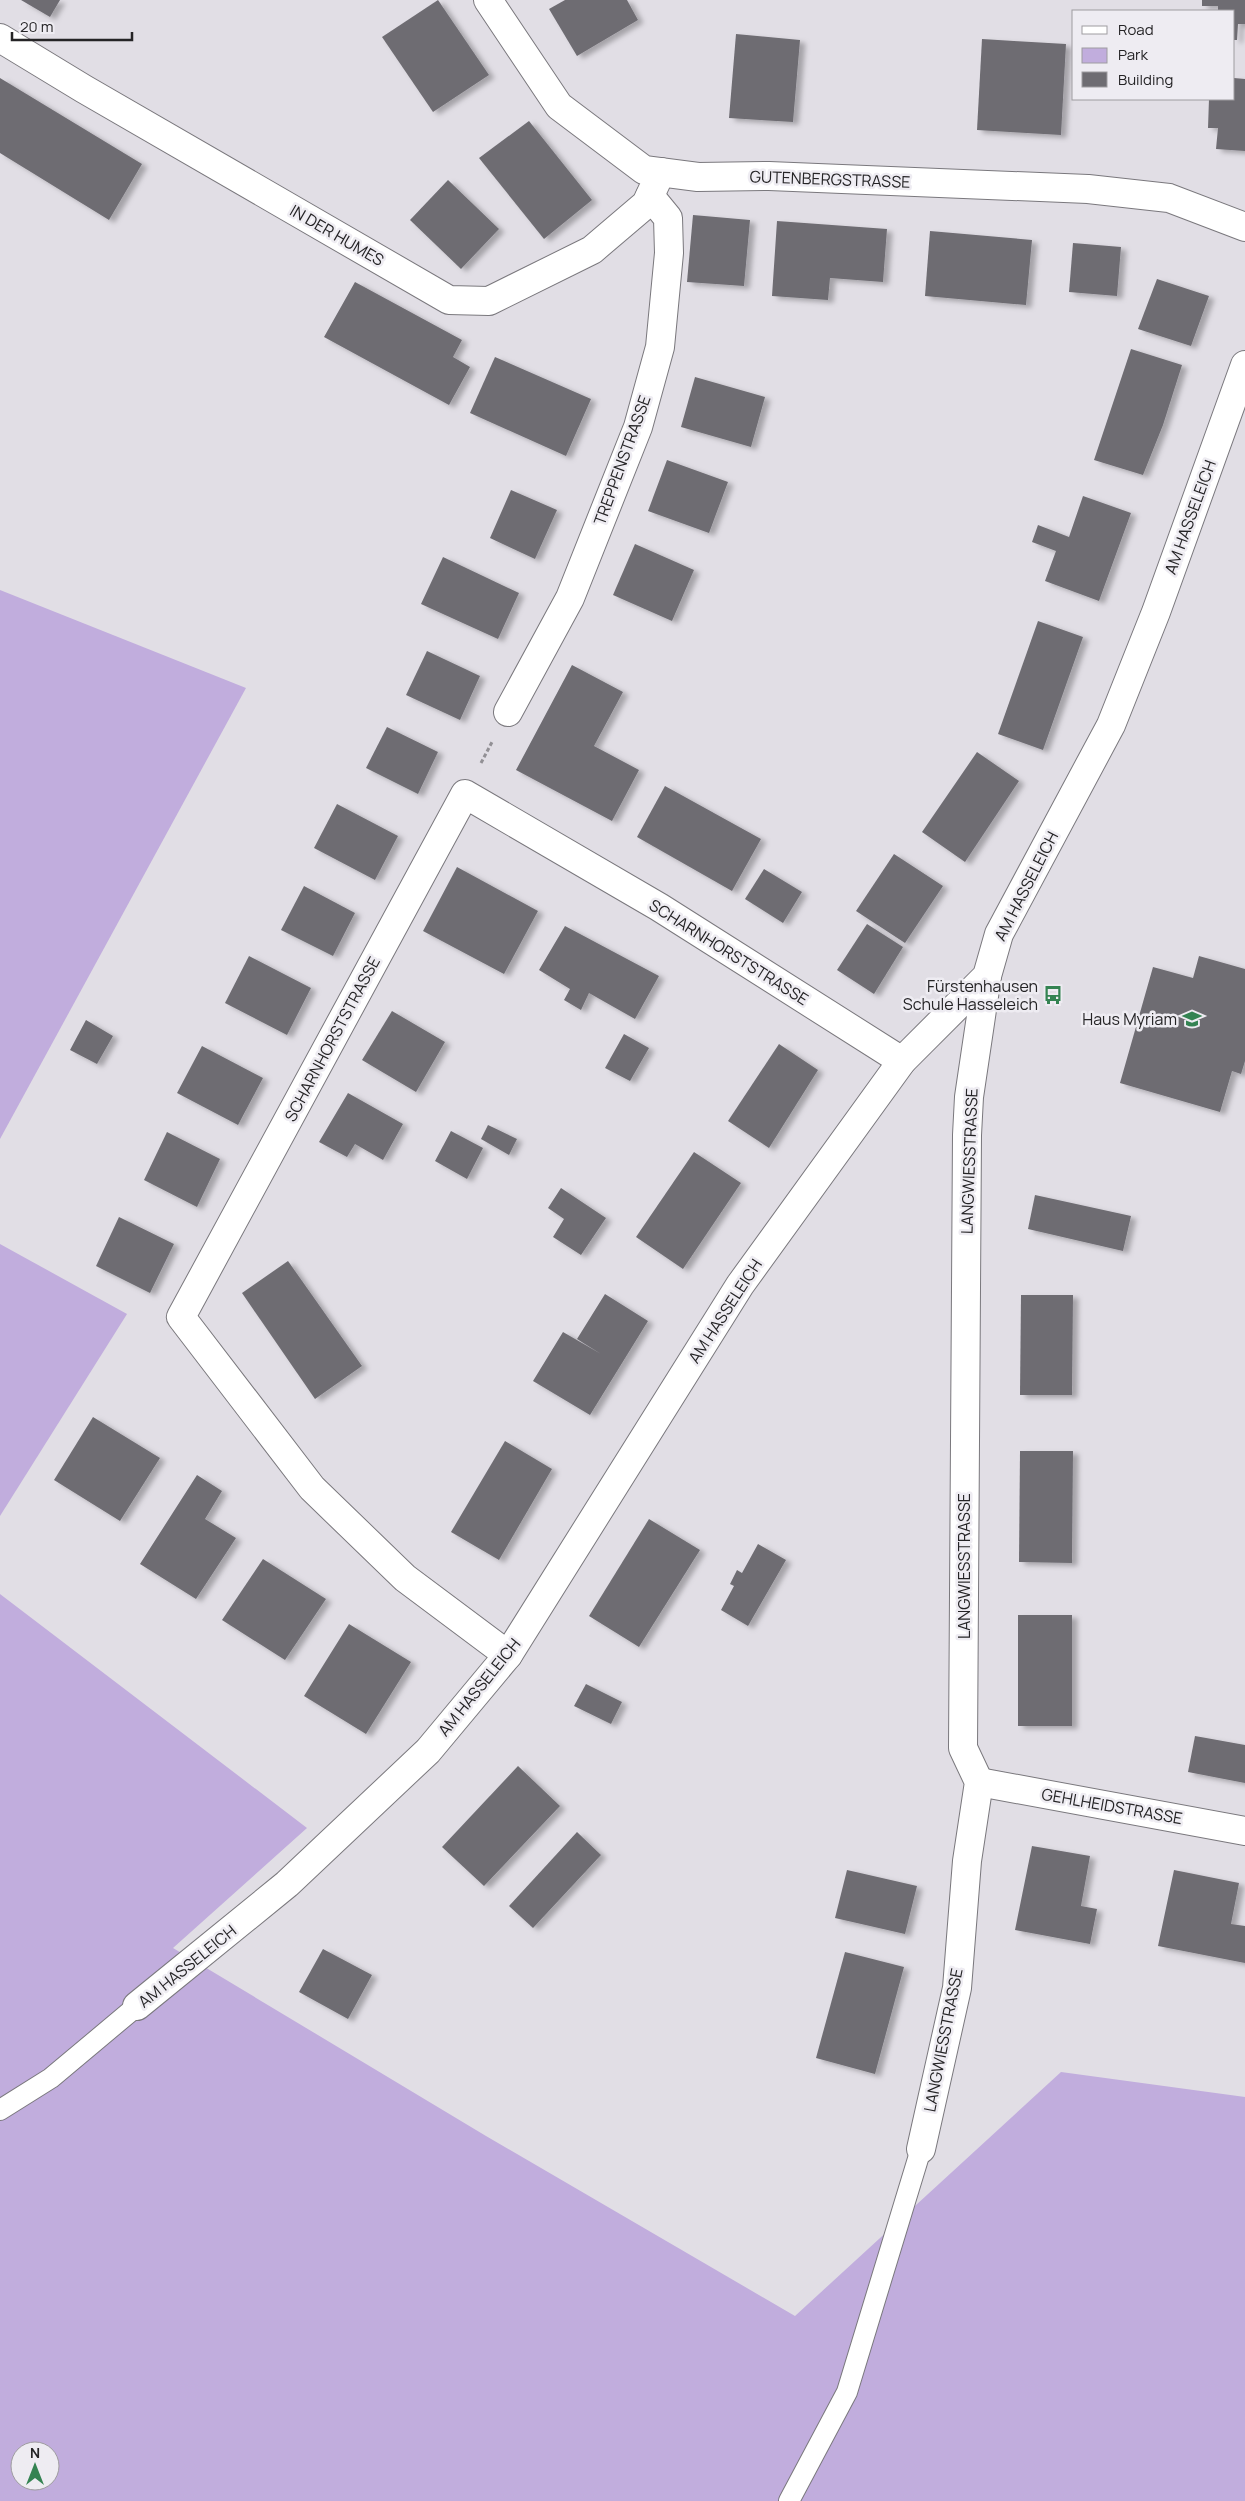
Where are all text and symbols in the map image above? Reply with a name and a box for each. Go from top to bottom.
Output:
scale bar [12,10,132,42]
legend [1072,10,1235,100]
text: 20 m [20,16,53,37]
text: Road [1118,19,1154,40]
text: Park [1118,44,1148,65]
text: Building [1118,69,1173,90]
street label: GUTENBERGSTRASSE [749,165,911,193]
street label: IN DER HUMES [286,199,388,271]
street label: TREPPENSTRASSE [588,392,656,528]
street label: AM HASSELEICH [1159,457,1221,577]
street label: AM HASSELEICH [989,828,1063,944]
street label: SCHARNHORSTSTRASSE [645,894,813,1010]
street label: SCHARNHORSTSTRASSE [279,953,385,1125]
place label: Fürstenhausen Schule Hasseleich [903,975,1038,1015]
bus stop icon: Fürstenhausen Schule Hasseleich [1042,984,1064,1006]
place label: Haus Myriam [1082,1008,1177,1030]
school or university icon: Haus Myriam [1181,1008,1203,1030]
street label: LANGWIESSTRASSE [955,1088,983,1234]
street label: AM HASSELEICH [683,1255,767,1367]
street label: LANGWIESSTRASSE [953,1493,975,1639]
street label: AM HASSELEICH [433,1633,525,1741]
street label: GEHLHEIDSTRASSE [1040,1783,1184,1829]
street label: AM HASSELEICH [133,1920,241,2012]
street label: LANGWIESSTRASSE [918,1966,968,2114]
north arrow [10,2441,60,2491]
text: N [30,2443,40,2462]

